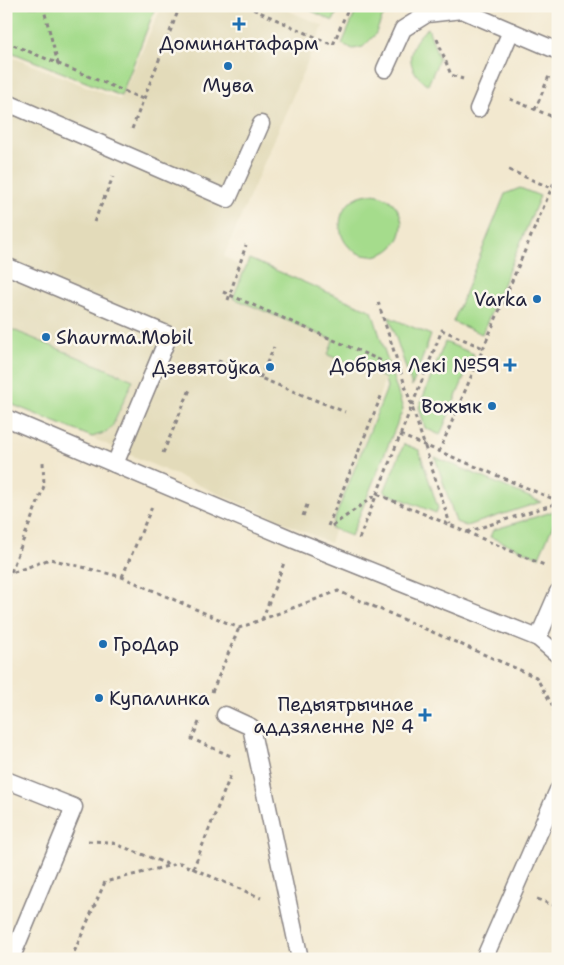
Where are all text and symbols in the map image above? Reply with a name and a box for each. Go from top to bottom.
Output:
marker: Доминантафарм [233,18,245,30]
place label: Доминантафарм [159,31,319,56]
marker: Мува [222,60,234,72]
place label: Мува [202,73,254,98]
place label: Varka [474,287,527,312]
marker: Varka [531,293,543,305]
place label: Shaurma.Mobil [56,325,193,350]
marker: Shaurma.Mobil [40,331,52,343]
place label: Добрыя Лекі №59 [330,353,500,378]
place label: Дзевятоўка [152,355,260,380]
marker: Добрыя Лекі №59 [504,359,516,371]
marker: Дзевятоўка [264,361,276,373]
place label: Вожык [421,394,482,419]
marker: Вожык [486,400,498,412]
place label: ГроДар [113,632,179,657]
marker: ГроДар [97,638,109,650]
place label: Купалинка [109,686,210,711]
marker: Купалинка [93,692,105,704]
place label: Педыятрычнае аддзяленне № 4 [254,692,414,739]
marker: Педыятрычнае аддзяленне № 4 [418,708,432,722]

